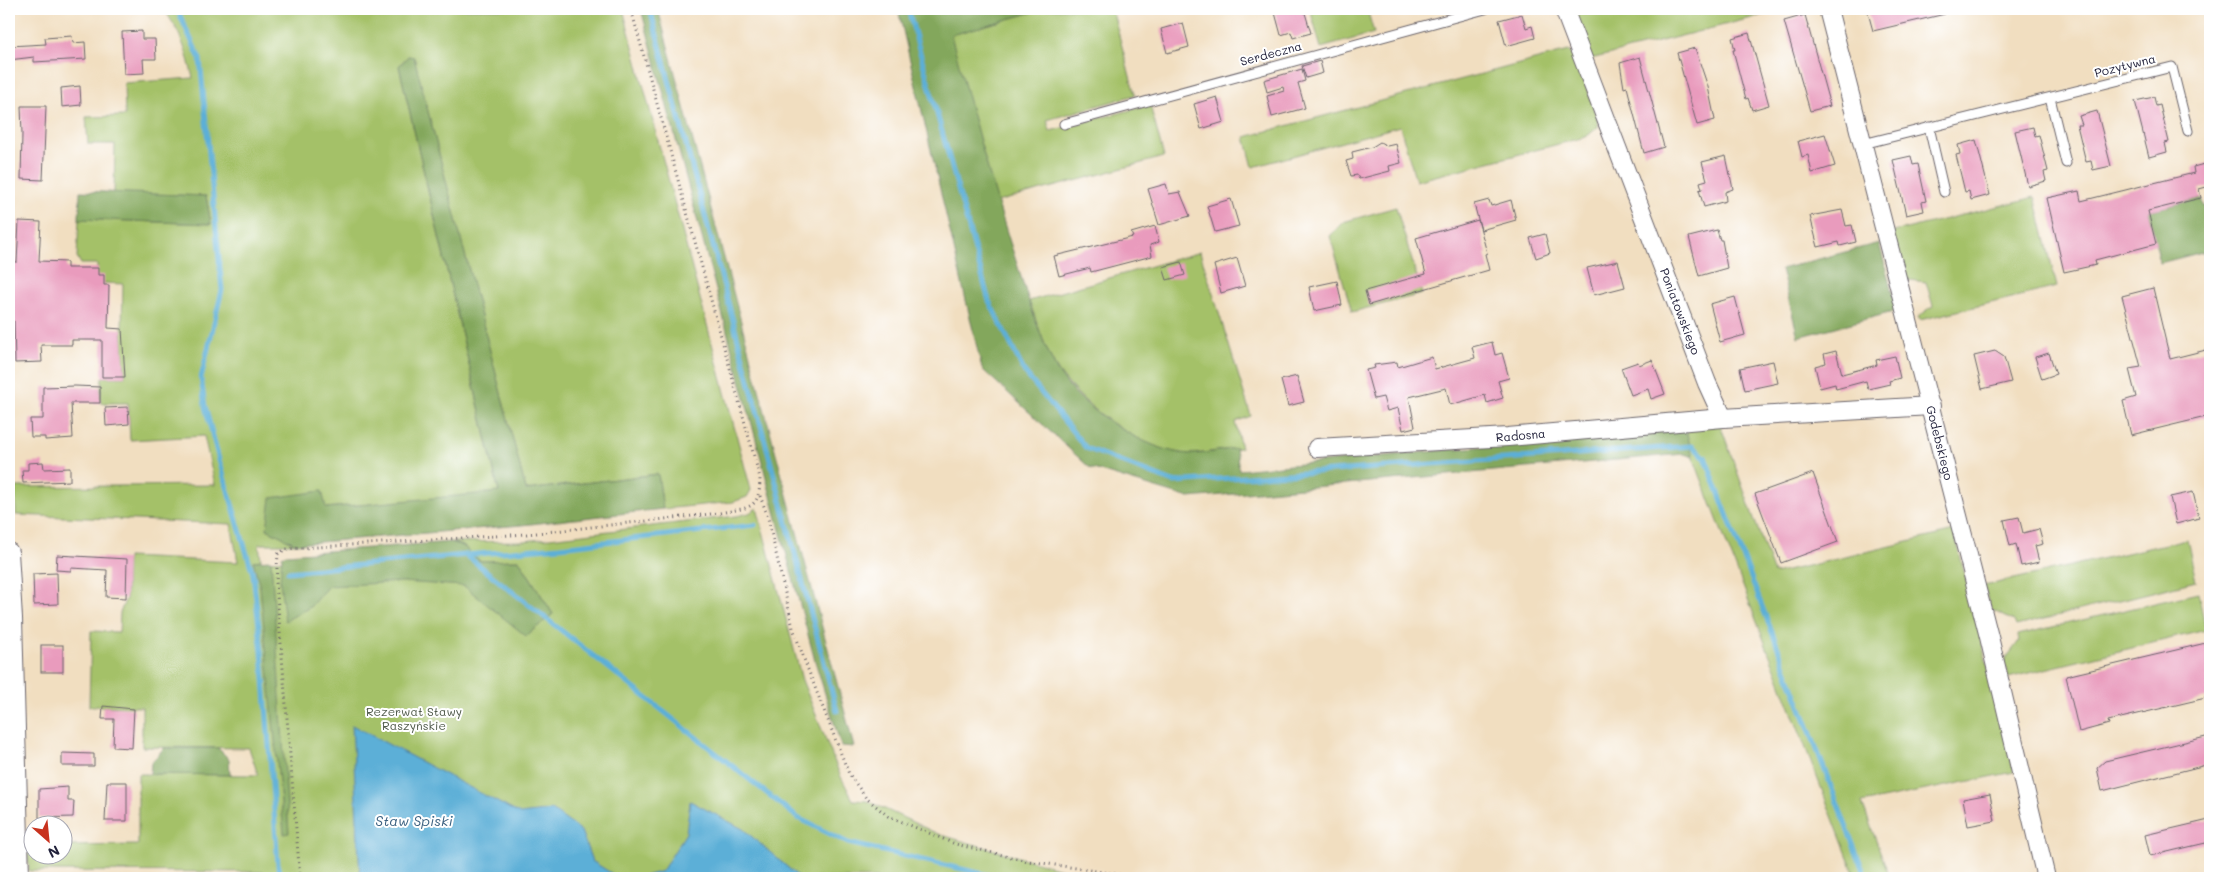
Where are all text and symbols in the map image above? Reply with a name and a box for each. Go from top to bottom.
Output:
street label: Serdeczna [1238,37,1303,69]
street label: Pozytywna [2093,50,2157,80]
street label: Poniatowskiego [1657,266,1704,357]
street label: Godebskiego [1923,404,1957,482]
street label: Radosna [1495,425,1546,445]
park label: Rezerwat Stawy Raszyńskie [366,703,462,733]
water label: Staw Spiski [375,811,453,830]
north arrow [22,814,72,864]
text: N [45,841,63,863]

